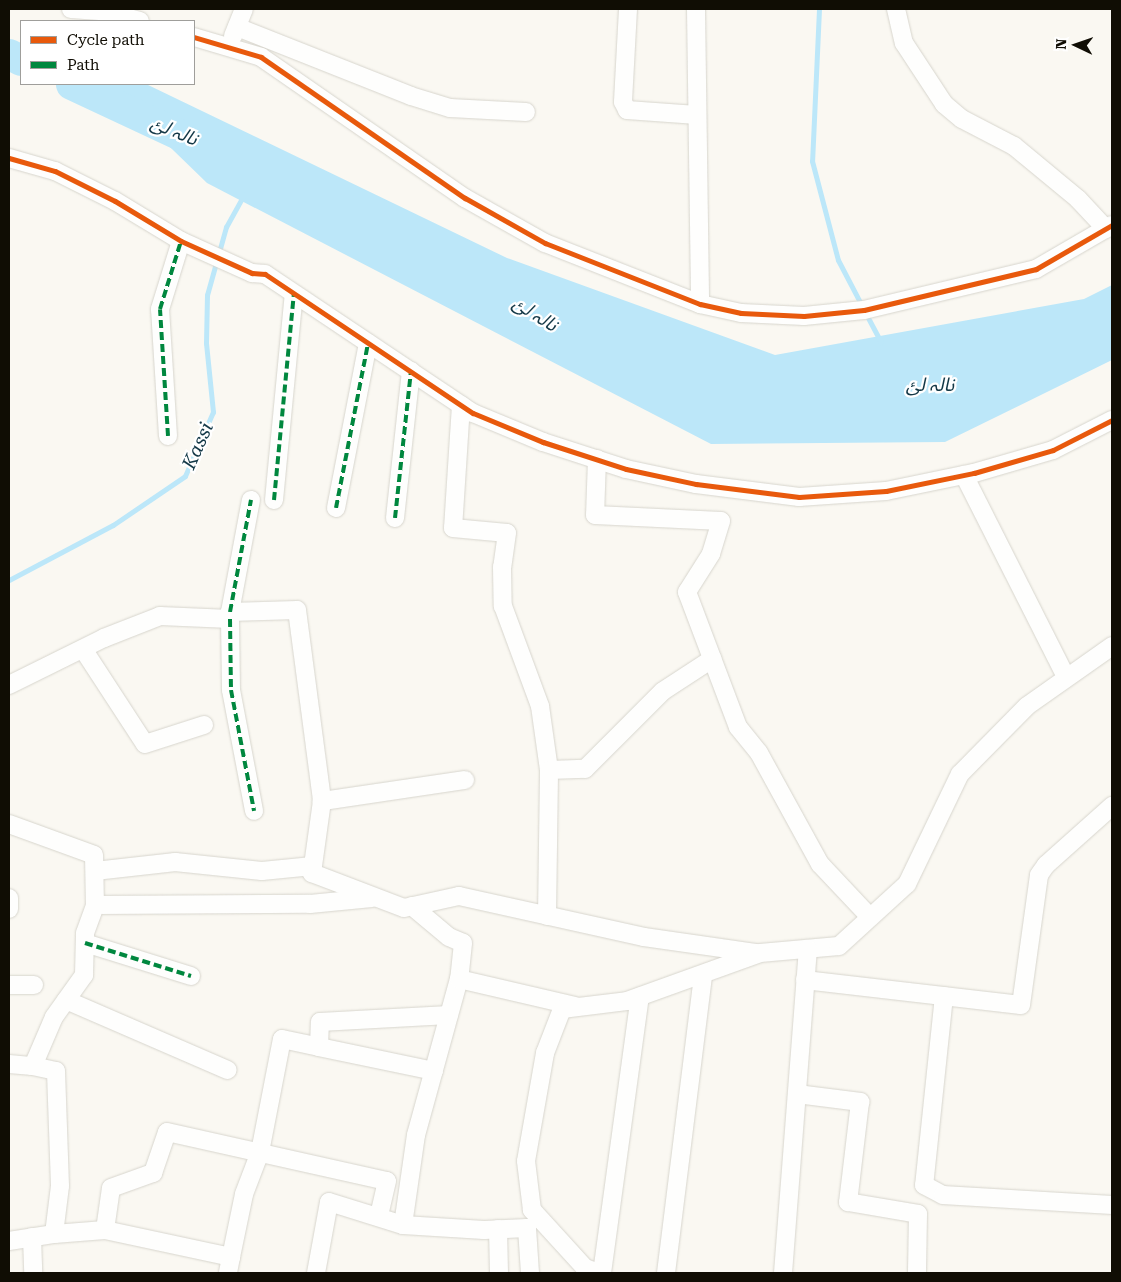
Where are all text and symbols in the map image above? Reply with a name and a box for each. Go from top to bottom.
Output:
legend [20,20,195,85]
north arrow [1051,20,1101,70]
text: Cycle path [67,31,144,49]
text: N [1053,38,1069,50]
text: Path [67,56,100,74]
water label: نالہ لئ [147,111,201,151]
water label: نالہ لئ [508,292,562,336]
water label: نالہ لئ [906,374,954,396]
water label: Kassi [178,419,218,473]

